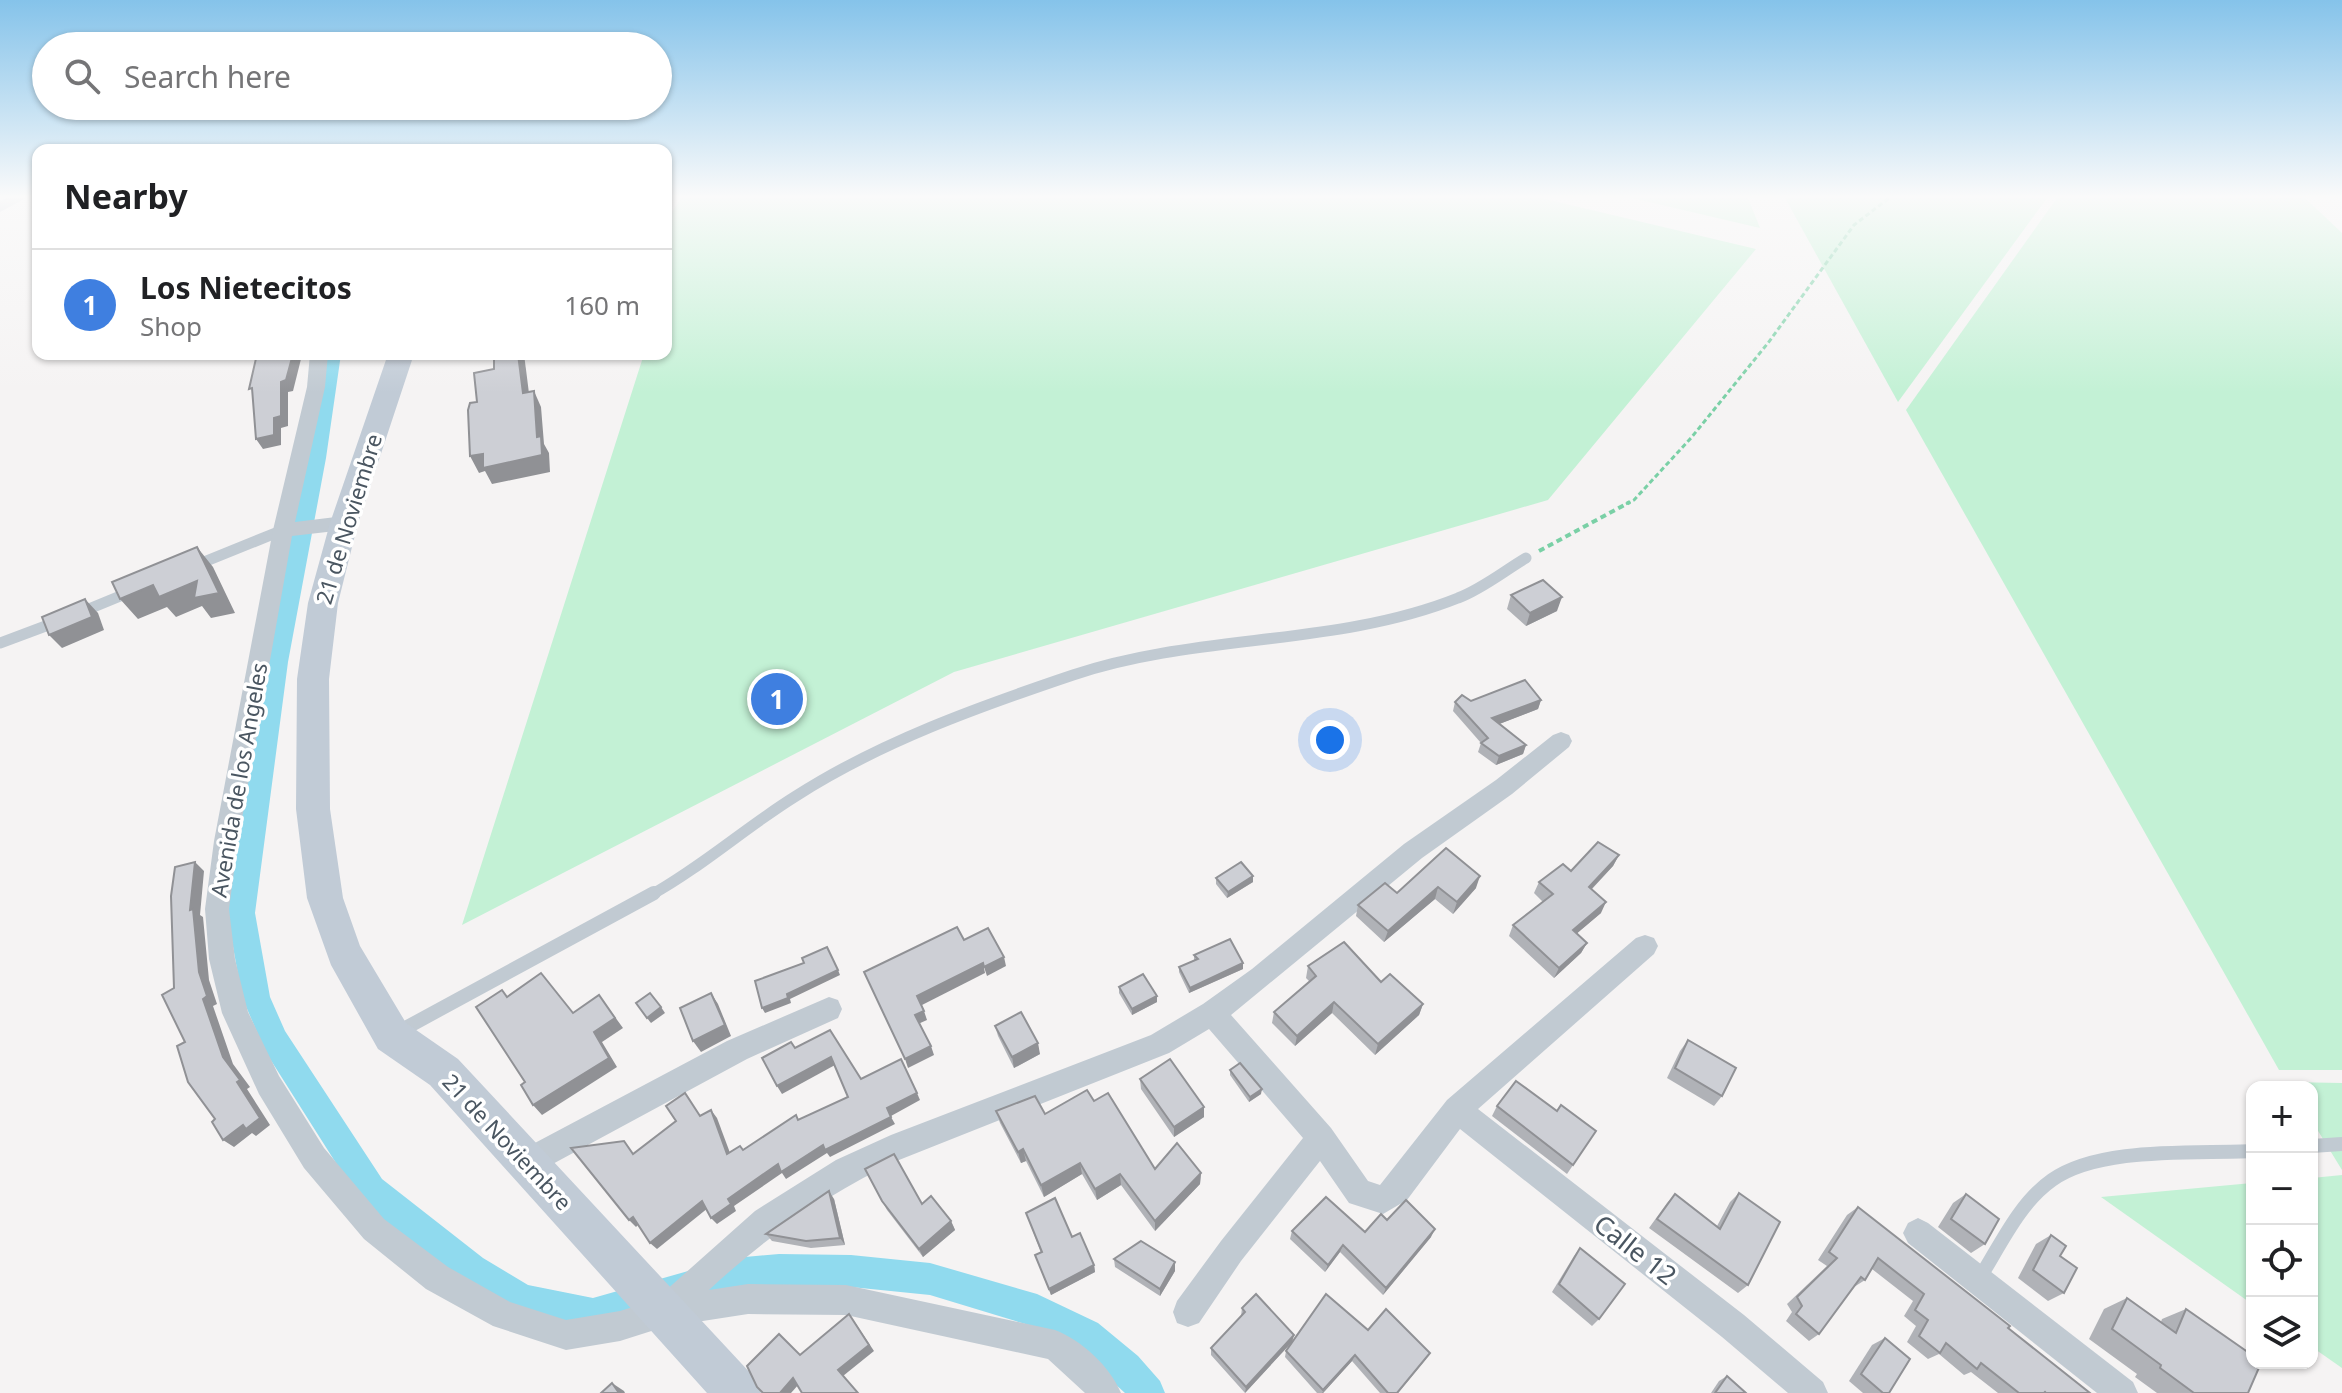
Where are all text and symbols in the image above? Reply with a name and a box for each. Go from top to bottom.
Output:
search box [32,32,672,120]
icon: search [60,54,104,98]
text: Search here [124,56,291,97]
text: Nearby [64,173,188,219]
text: Los Nietecitos [140,267,352,308]
text: 1 [83,287,97,323]
text: 160 m [564,287,640,323]
text: Shop [140,308,202,344]
street label: 21 de Noviembre [308,430,388,608]
street label: Avenida de los Angeles [203,660,273,899]
pin: 1 [751,669,803,729]
your location [1310,720,1350,760]
street label: 21 de Noviembre [437,1067,579,1216]
map controls [2246,1081,2318,1369]
button: + [2246,1081,2318,1153]
button: − [2246,1153,2318,1225]
street label: Calle 12 [1587,1206,1684,1293]
button: locate [2246,1225,2318,1297]
button: layers [2246,1297,2318,1369]

